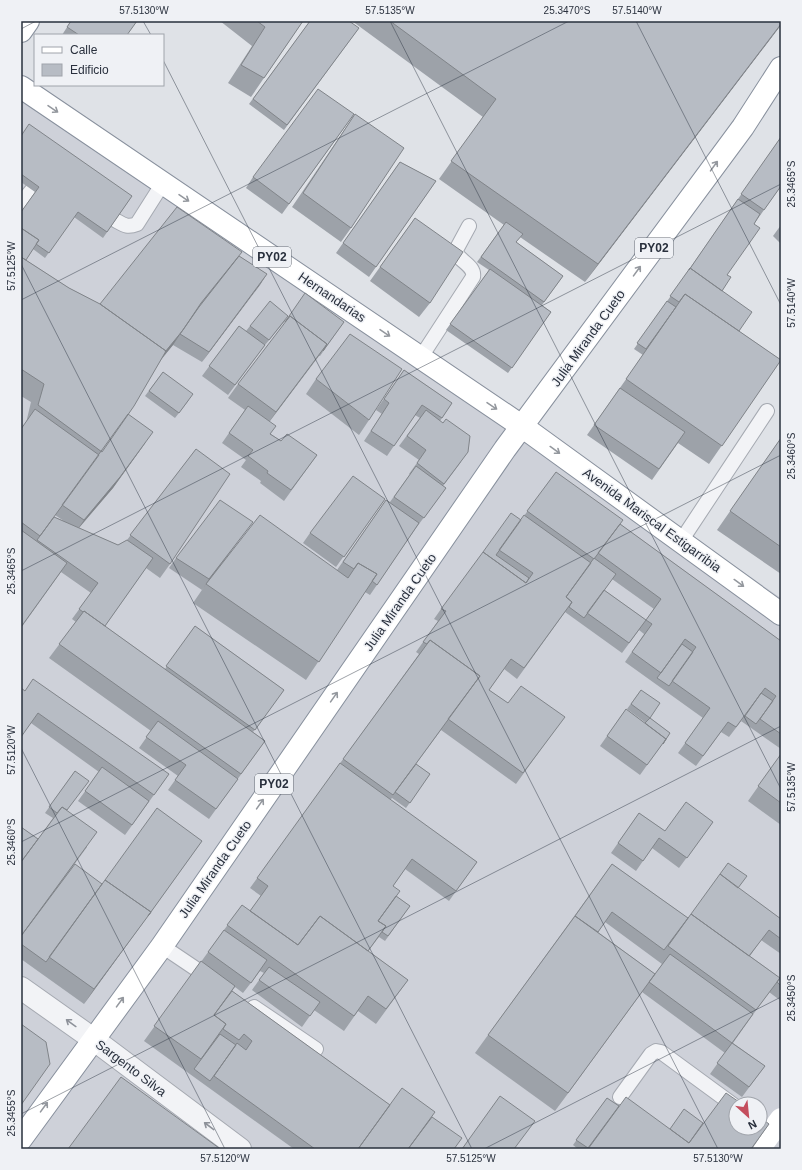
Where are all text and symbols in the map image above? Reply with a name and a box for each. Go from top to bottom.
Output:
text: 57.5130°W [119,5,169,16]
text: 57.5135°W [365,5,415,16]
text: 25.3470°S [544,5,591,16]
text: 57.5140°W [612,5,662,16]
legend [34,34,164,86]
text: Calle [70,43,98,57]
text: Edificio [70,63,109,77]
one-way arrow [47,105,58,113]
text: 25.3465°S [786,160,797,207]
one-way arrow [710,161,718,172]
one-way arrow [178,194,190,202]
road number: PY02 [635,238,673,258]
text: 57.5125°W [6,241,17,291]
road number: PY02 [253,247,291,267]
one-way arrow [633,266,641,277]
street label: Hernandarias [295,269,369,325]
text: 57.5140°W [786,278,797,328]
street label: Julia Miranda Cueto [548,287,628,389]
one-way arrow [379,329,390,337]
one-way arrow [487,402,498,410]
text: 25.3460°S [786,432,797,479]
one-way arrow [549,445,560,454]
street label: Avenida Mariscal Estigarribia [580,465,725,576]
text: 25.3465°S [6,547,17,594]
street label: Julia Miranda Cueto [361,550,439,654]
one-way arrow [733,579,744,588]
one-way arrow [330,692,338,703]
text: 57.5120°W [6,725,17,775]
text: 57.5135°W [786,762,797,812]
road number: PY02 [255,774,293,794]
one-way arrow [256,799,264,810]
street label: Julia Miranda Cueto [176,817,254,921]
text: 25.3460°S [6,818,17,865]
text: 25.3450°S [786,974,797,1021]
one-way arrow [116,997,125,1008]
one-way arrow [66,1019,77,1028]
street label: Sargento Silva [93,1037,170,1100]
text: 25.3455°S [6,1089,17,1136]
north arrow [728,1096,768,1136]
one-way arrow [40,1102,48,1113]
text: N [746,1118,759,1132]
one-way arrow [204,1122,215,1130]
text: 57.5120°W [200,1153,250,1164]
text: 57.5125°W [446,1153,496,1164]
text: 57.5130°W [693,1153,743,1164]

